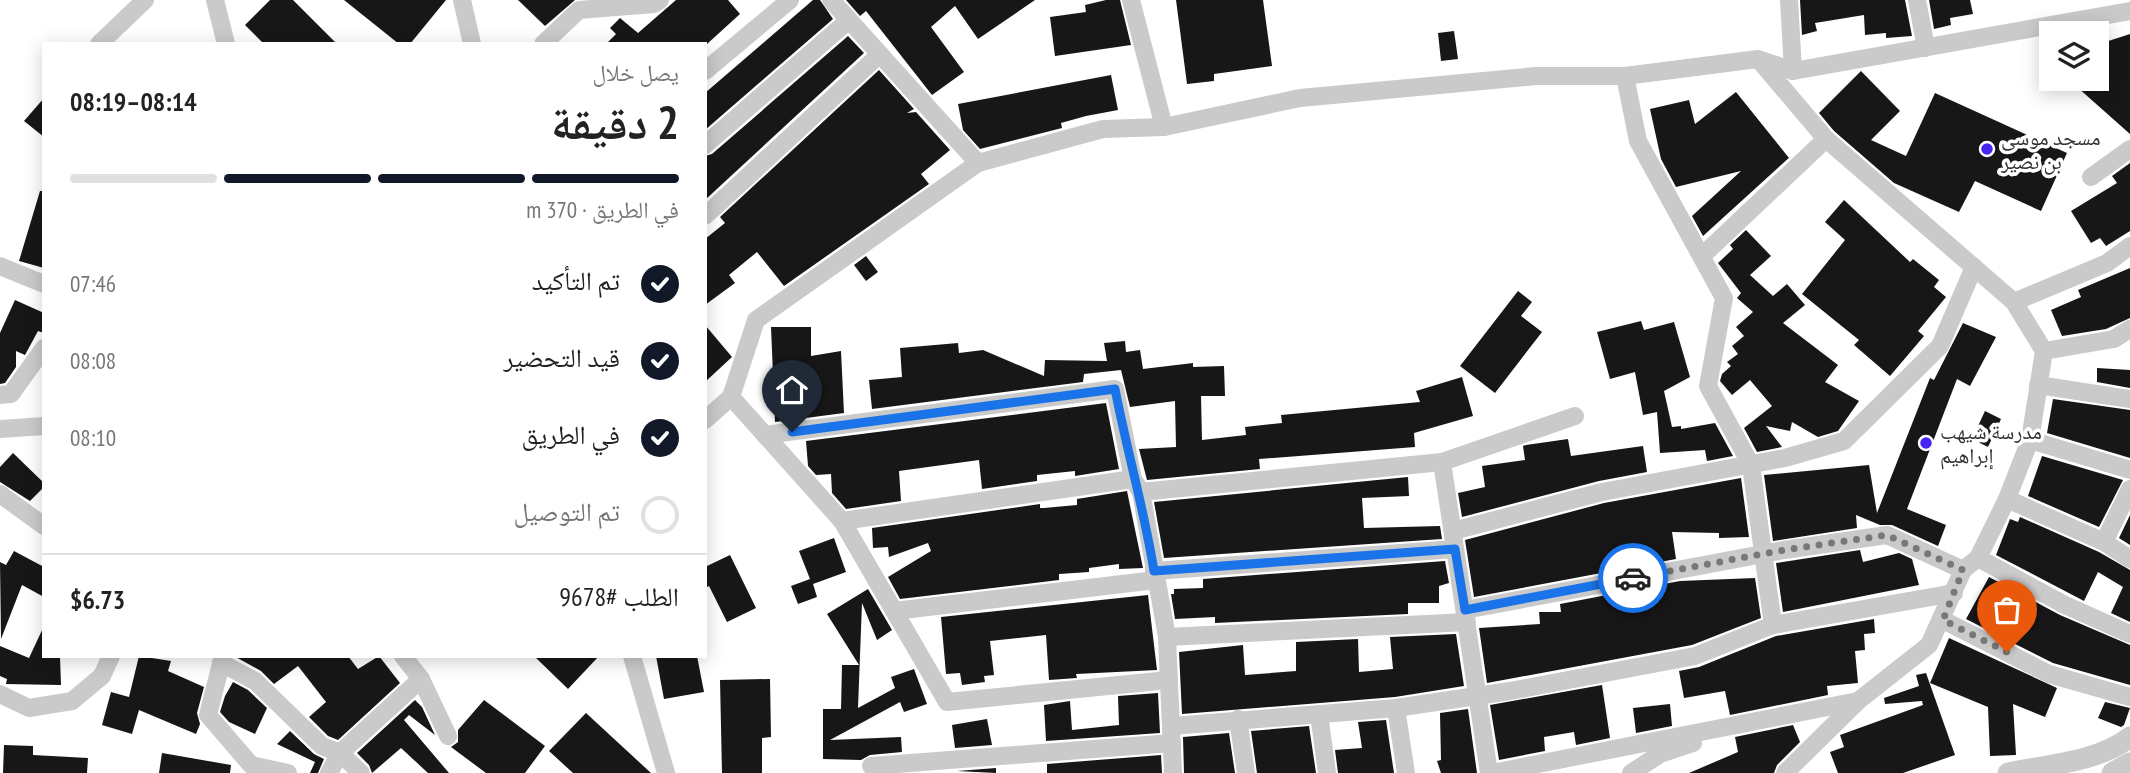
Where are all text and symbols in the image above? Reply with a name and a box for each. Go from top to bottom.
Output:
map controls [2039,21,2109,91]
button: layers [2039,21,2109,91]
text: يصل خلال [592,58,679,87]
text: 08:14–08:19 [70,85,197,118]
text: 2 دقيقة [551,92,679,152]
place label: مسجد موسى بن نصير [2000,124,2101,175]
marker: مسجد موسى بن نصير [1979,141,1995,157]
text: في الطريق · 370 m [526,195,679,224]
text: تم التأكيد [532,264,620,297]
icon: check [641,265,679,303]
text: 07:46 [70,269,116,298]
text: قيد التحضير [503,341,620,374]
icon: check [641,342,679,380]
text: 08:08 [70,346,116,375]
pin [762,360,822,432]
icon: home [773,371,811,409]
text: في الطريق [522,418,620,451]
place label: مدرسة شيهب إبراهيم [1940,418,2042,470]
icon: check [641,419,679,457]
text: 08:10 [70,423,116,452]
marker: مدرسة شيهب إبراهيم [1918,435,1934,451]
text: تم التوصيل [513,495,620,528]
courier [1598,543,1668,613]
icon: car [1614,559,1652,597]
text: الطلب #9678 [559,580,679,613]
pin [1977,580,2037,652]
text: $6.73 [70,583,125,616]
icon: bag [1988,591,2026,629]

